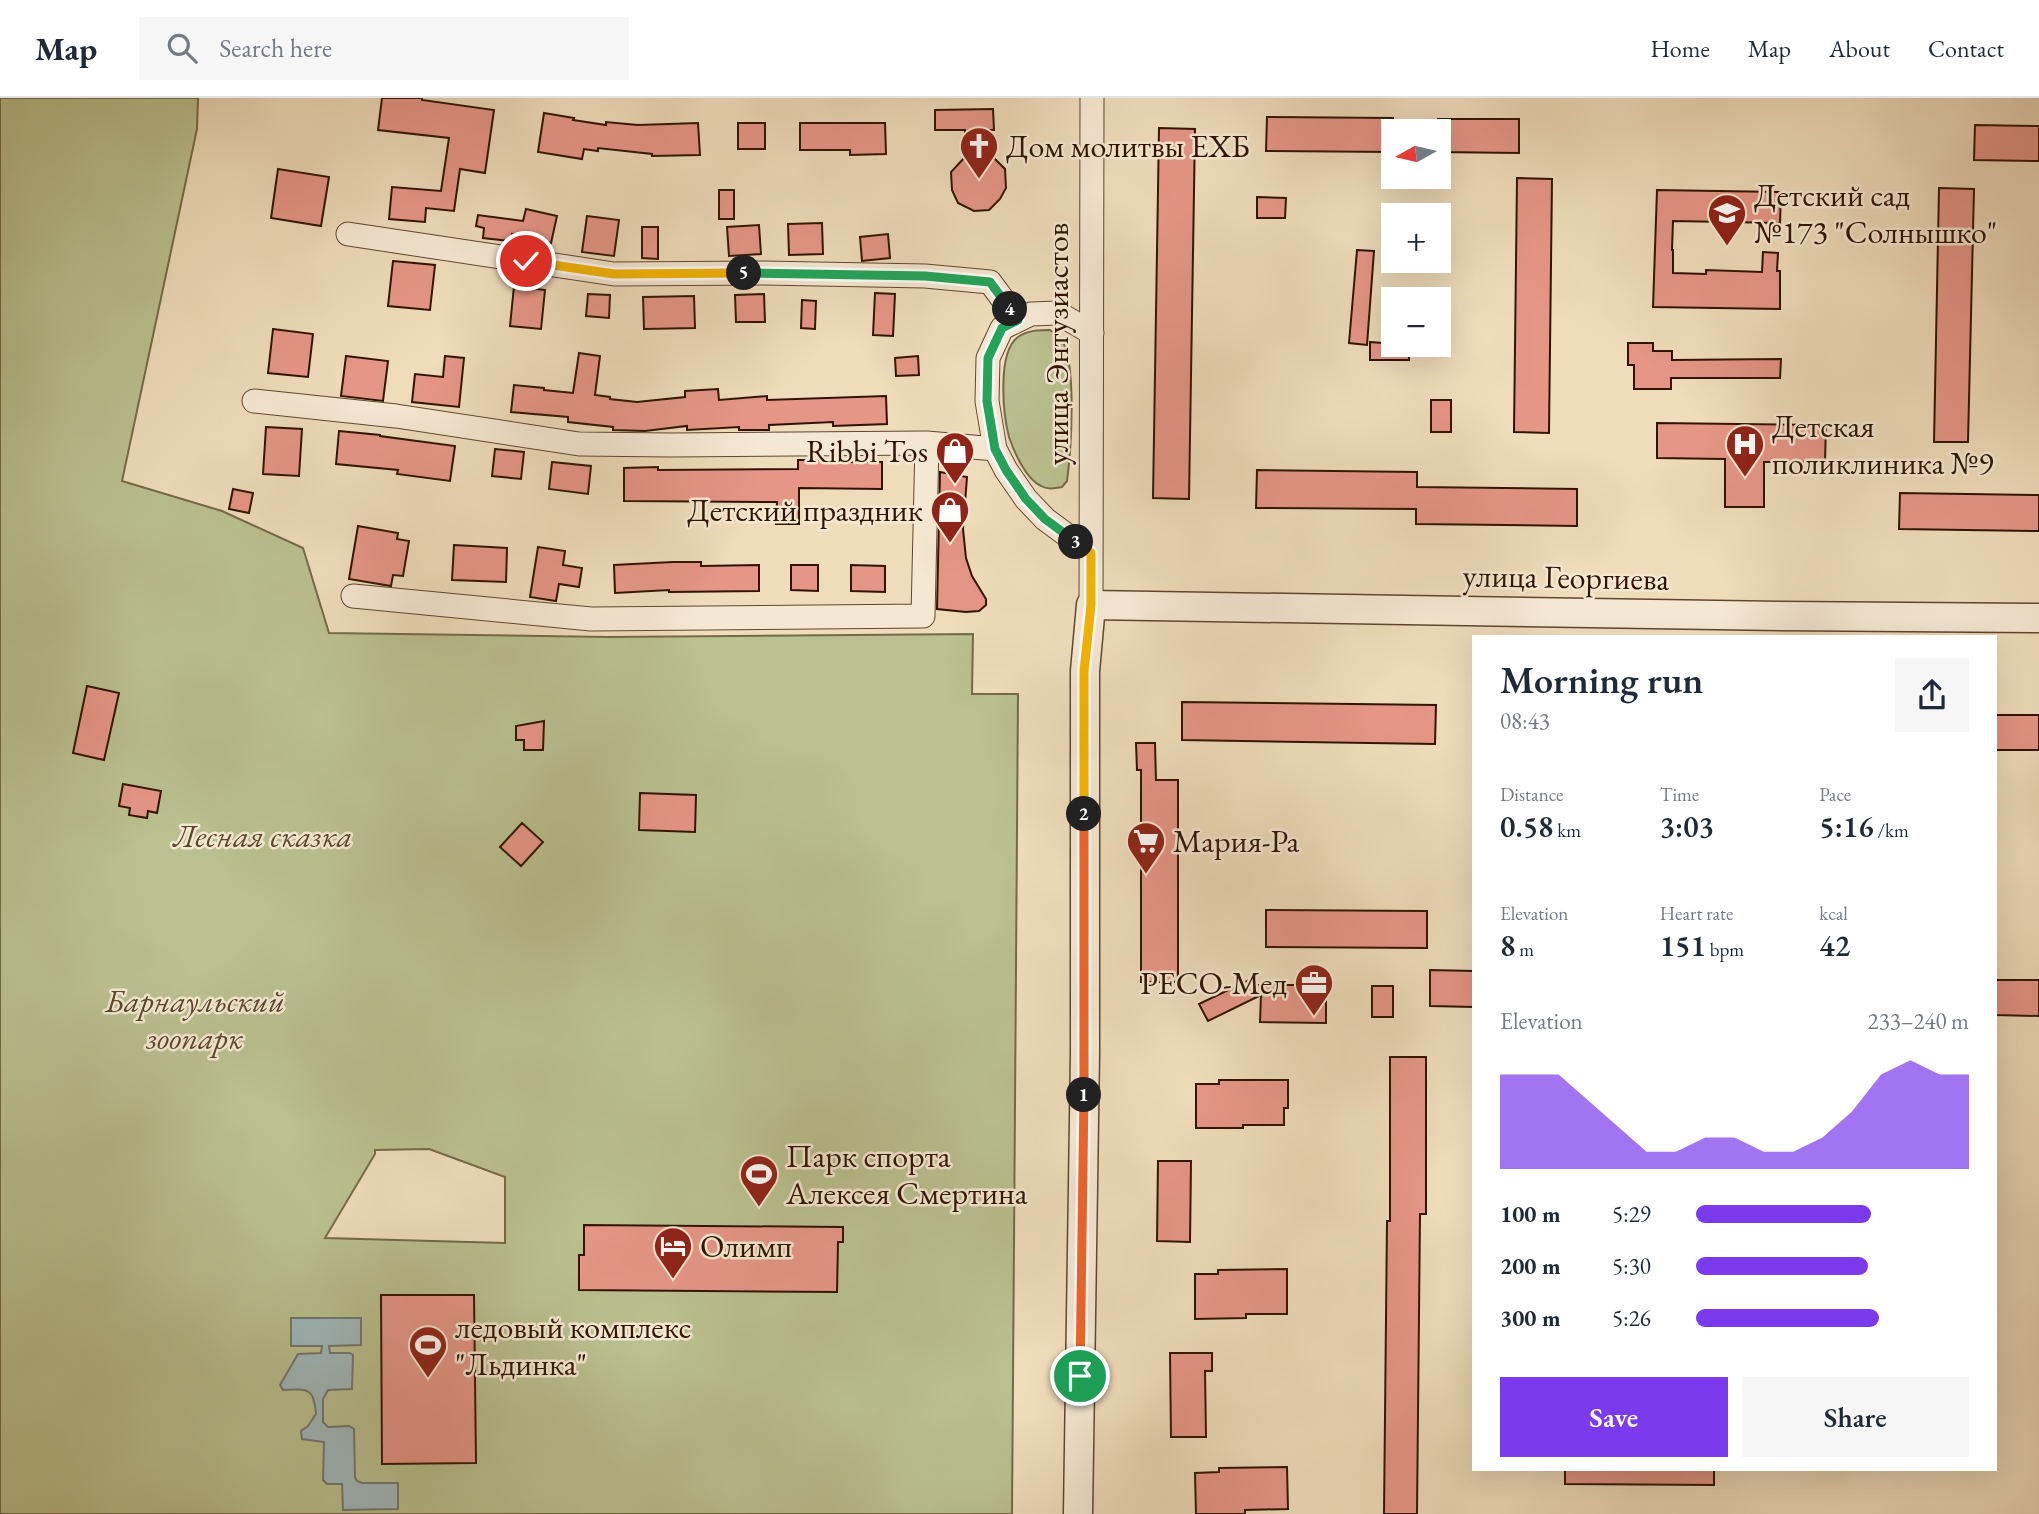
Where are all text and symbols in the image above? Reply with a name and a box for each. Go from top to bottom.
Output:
search box [139,17,629,80]
text: Map [35,27,97,70]
icon: search [163,29,201,67]
text: Search here [219,31,332,65]
text: Home [1650,33,1710,64]
text: Map [1748,33,1791,64]
text: About [1829,33,1890,64]
text: Contact [1928,33,2004,64]
north arrow [1381,119,1451,189]
map controls [1381,119,1451,357]
church icon: Дом молитвы ЕХБ [958,125,1000,180]
place label: Дом молитвы ЕХБ [1006,125,1250,167]
place label: Детский сад №173 "Солнышко" [1754,174,1997,253]
school or university icon: Детский сад №173 "Солнышко" [1706,192,1748,247]
button: + [1381,203,1451,273]
street label: улица Энтузиастов [1036,223,1078,465]
pin [496,231,556,291]
icon: check [507,242,545,280]
pin: 5 [726,256,762,290]
text: 5 [738,260,749,285]
button: − [1381,287,1451,357]
pin: 4 [992,292,1028,326]
text: 4 [1004,296,1015,321]
place label: Детская поликлиника №9 [1772,405,1994,484]
hospital icon: Детская поликлиника №9 [1724,423,1766,478]
place label: Ribbi Tos [806,430,928,472]
shop icon: Ribbi Tos [934,430,976,485]
place label: Детский праздник [687,489,923,531]
shop icon: Детский праздник [929,489,971,544]
pin: 3 [1058,524,1094,560]
text: 3 [1070,529,1081,554]
street label: улица Георгиева [1462,554,1670,600]
text: Morning run [1500,655,1703,704]
button: share [1895,658,1969,732]
text: 08:43 [1500,706,1550,736]
text: Distance [1500,782,1563,807]
text: Time [1660,782,1699,807]
text: Pace [1819,782,1851,807]
pin: 2 [1066,796,1102,832]
text: 2 [1078,801,1089,826]
text: 0.58 [1500,807,1553,846]
text: 3:03 [1660,807,1714,846]
text: 5:16 [1819,807,1874,846]
park label: Лесная сказка [172,815,352,857]
text: km [1553,818,1581,843]
text: /km [1874,818,1909,843]
supermarket icon: Мария-Ра [1125,820,1167,875]
place label: Мария-Ра [1173,820,1300,862]
text: Elevation [1500,901,1568,926]
text: Heart rate [1660,901,1733,926]
text: kcal [1819,901,1848,926]
text: 8 [1500,926,1515,965]
text: 151 [1660,926,1706,965]
text: 42 [1819,926,1850,965]
text: m [1515,937,1534,962]
text: bpm [1706,937,1744,962]
place label: РЕСО-Мед [1140,962,1287,1004]
office icon: РЕСО-Мед [1293,962,1335,1017]
park label: Барнаульский зоопарк [104,980,285,1059]
text: Elevation [1500,1006,1583,1036]
text: 233–240 m [1868,1006,1969,1036]
pin: 1 [1066,1077,1102,1112]
text: 1 [1078,1082,1089,1107]
place label: Парк спорта Алексея Смертина [785,1135,1028,1214]
sports icon: Парк спорта Алексея Смертина [738,1153,780,1208]
text: 100 m [1500,1199,1561,1229]
text: 5:29 [1612,1199,1651,1229]
hotel icon: Олимп [652,1225,694,1280]
place label: Олимп [700,1225,792,1267]
text: 200 m [1500,1251,1561,1281]
text: 5:30 [1612,1251,1651,1281]
text: 300 m [1500,1303,1561,1333]
text: 5:26 [1612,1303,1651,1333]
place label: ледовый комплекс "Льдинка" [455,1306,692,1385]
sports icon: ледовый комплекс "Льдинка" [407,1324,449,1379]
pin [1050,1346,1110,1406]
icon: arrive [1061,1357,1099,1395]
button: Save [1500,1377,1728,1457]
button: Share [1742,1377,1969,1457]

